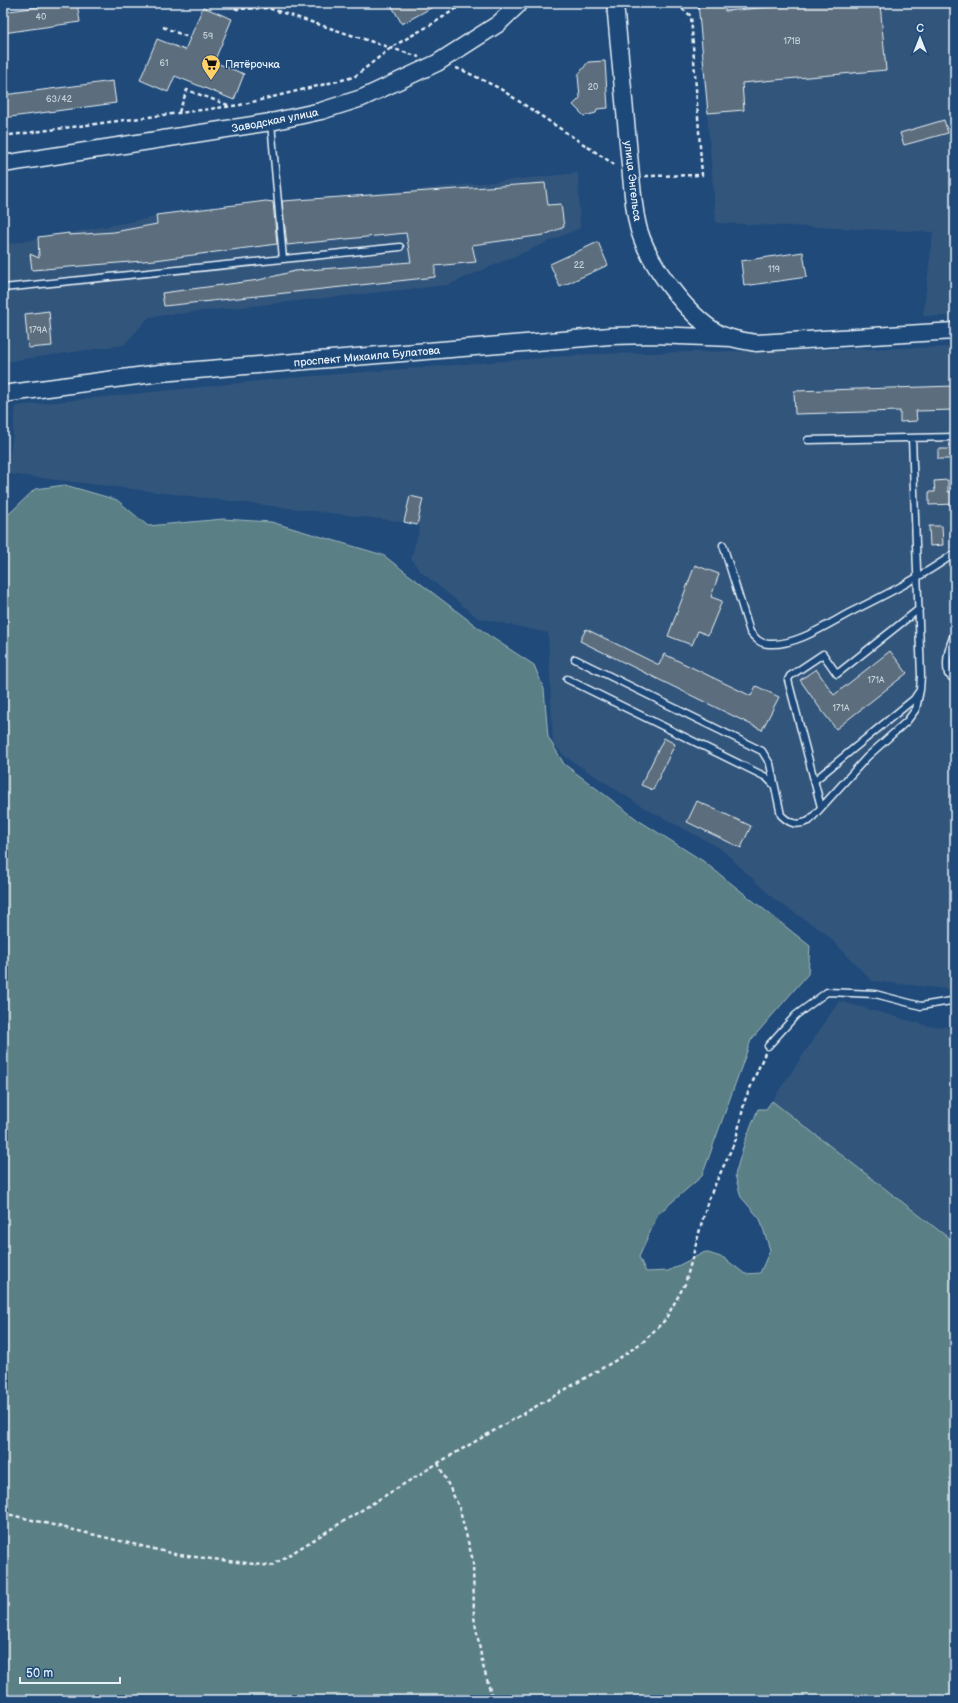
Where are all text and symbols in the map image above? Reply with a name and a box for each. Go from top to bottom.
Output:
house number: 40 [36,12,46,23]
north arrow [900,18,940,58]
text: С [916,22,924,35]
house number: 59 [203,31,213,42]
house number: 171В [783,36,801,47]
supermarket icon: Пятёрочка [200,53,222,81]
house number: 61 [160,58,168,69]
place label: Пятёрочка [225,58,281,71]
house number: 20 [588,82,598,93]
house number: 63/42 [46,94,73,105]
street label: Заводская улица [231,106,320,135]
street label: улица Энгельса [621,140,644,223]
house number: 22 [574,260,585,271]
house number: 119 [768,264,780,275]
house number: 179А [29,325,48,336]
street label: проспект Михаила Булатова [293,344,441,369]
house number: 171А [868,675,885,686]
house number: 171А [833,703,850,714]
scale bar [20,1659,120,1685]
text: 50 m [26,1666,53,1681]

